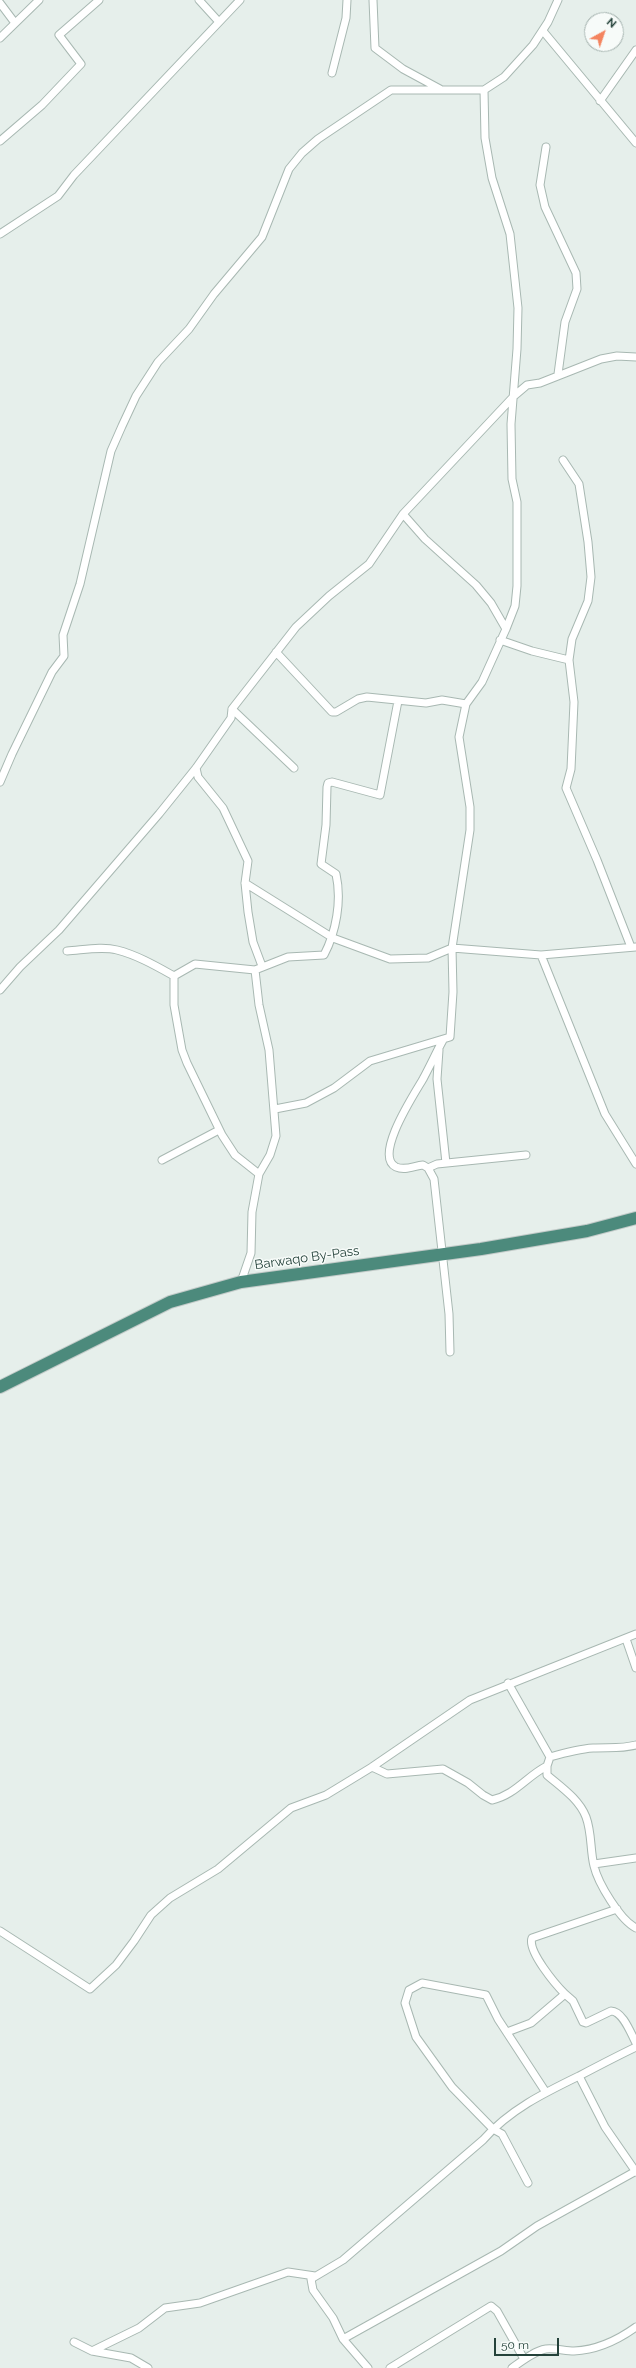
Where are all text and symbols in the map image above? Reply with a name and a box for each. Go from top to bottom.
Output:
north arrow [584,12,624,52]
text: N [604,16,619,31]
street label: Barwaqo By-Pass [254,1243,360,1273]
scale bar [496,2330,561,2356]
text: 50 m [501,2338,529,2352]

